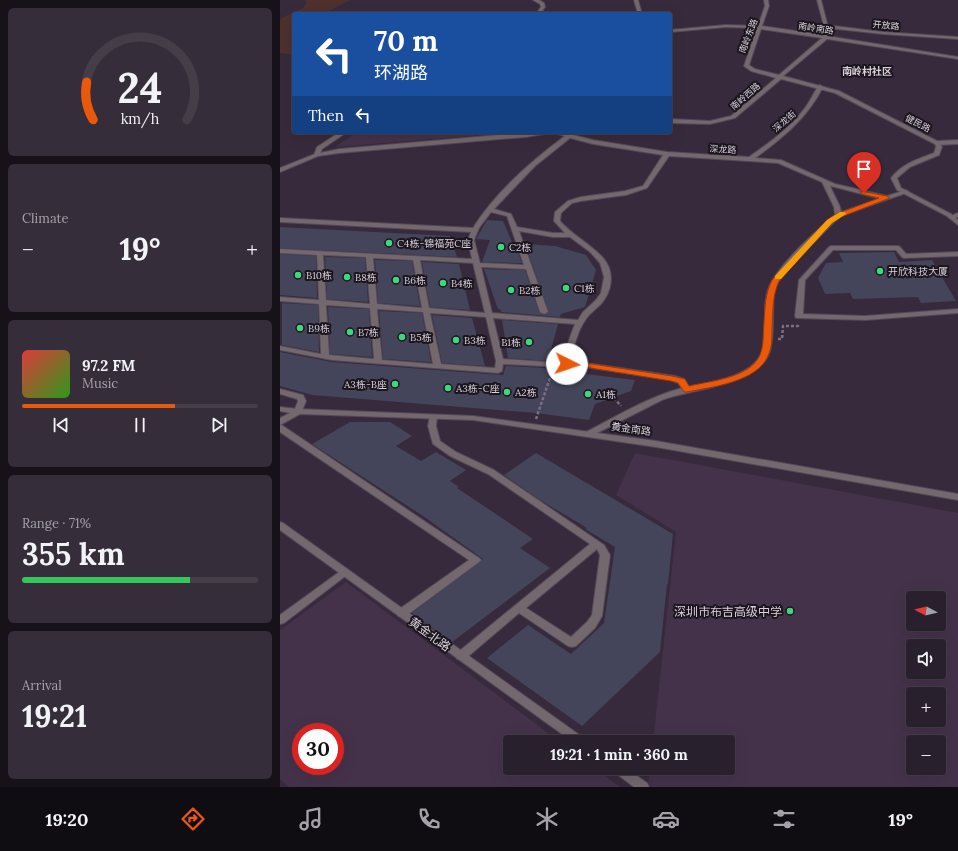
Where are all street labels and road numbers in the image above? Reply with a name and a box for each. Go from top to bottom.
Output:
street label: 南岭东路 [736,17,760,55]
street label: 开放路 [872,18,900,32]
street label: 南岭南路 [797,20,835,36]
street label: 南岭西路 [728,80,762,112]
street label: 深龙街 [770,108,798,134]
street label: 健民路 [903,112,933,134]
street label: 深龙路 [709,143,737,155]
street label: 黄金南路 [610,420,652,438]
street label: 黄金北路 [406,614,454,654]

